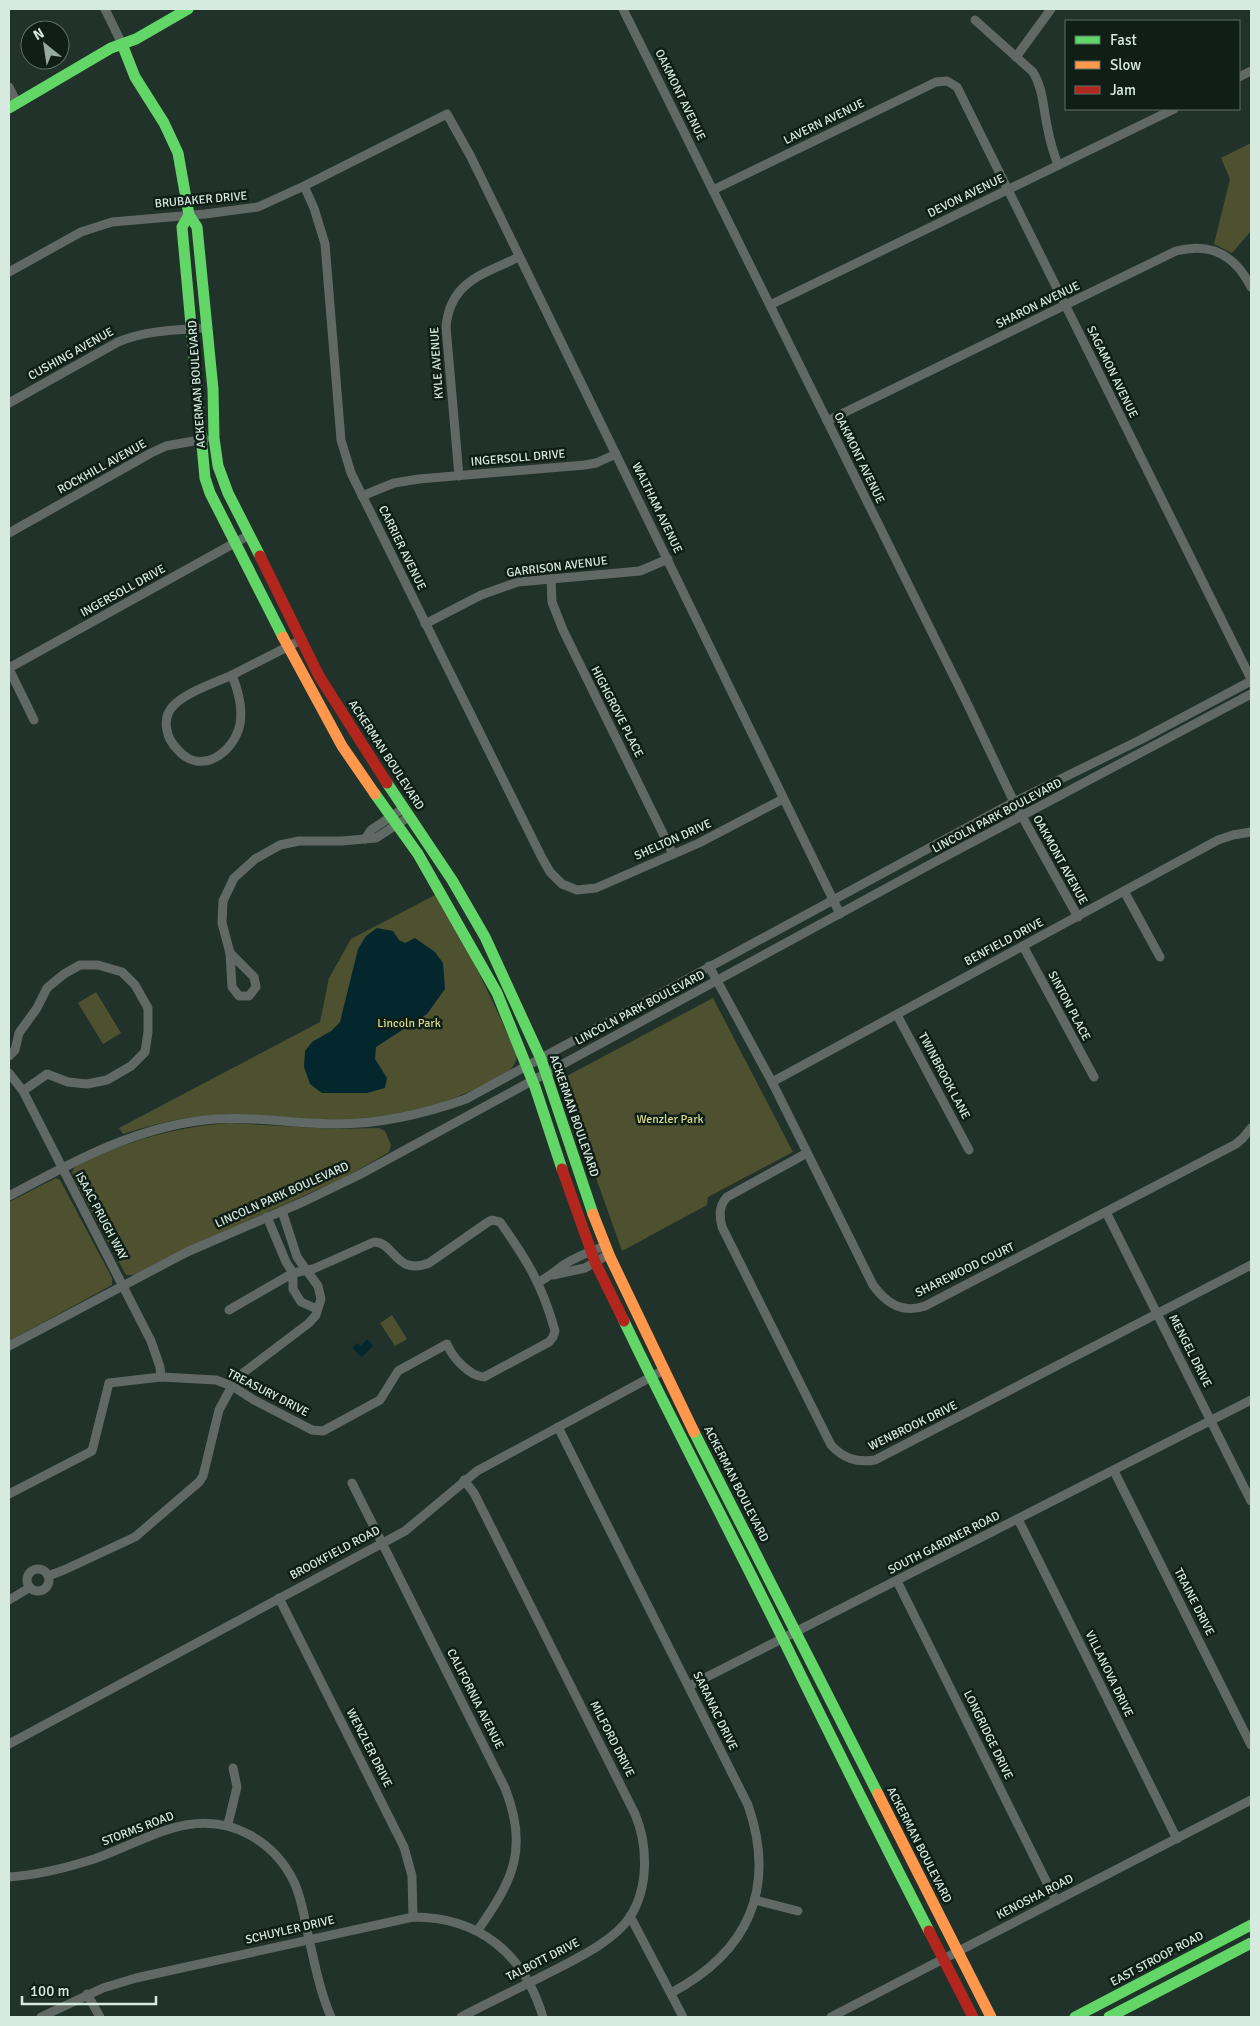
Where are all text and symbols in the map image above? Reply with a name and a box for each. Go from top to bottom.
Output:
north arrow [20,20,70,70]
legend [1065,20,1240,110]
text: N [30,24,47,44]
text: Fast [1110,31,1137,49]
street label: OAKMONT AVENUE [651,47,709,143]
text: Slow [1110,56,1141,74]
text: Jam [1110,81,1136,99]
street label: LAVERN AVENUE [781,96,867,148]
street label: DEVON AVENUE [925,171,1007,221]
street label: BRUBAKER DRIVE [154,188,248,212]
street label: SHARON AVENUE [994,278,1082,332]
street label: ACKERMAN BOULEVARD [185,319,209,448]
street label: SAGAMON AVENUE [1083,323,1141,421]
street label: CUSHING AVENUE [26,324,117,384]
street label: KYLE AVENUE [427,326,447,400]
street label: OAKMONT AVENUE [830,410,888,506]
street label: ROCKHILL AVENUE [55,436,149,498]
street label: INGERSOLL DRIVE [470,446,566,470]
street label: WALTHAM AVENUE [629,460,686,556]
street label: CARRIER AVENUE [375,503,429,593]
street label: GARRISON AVENUE [506,553,609,581]
street label: INGERSOLL DRIVE [78,561,168,621]
street label: HIGHGROVE PLACE [588,664,647,760]
street label: ACKERMAN BOULEVARD [345,697,427,813]
street label: LINCOLN PARK BOULEVARD [930,775,1065,857]
street label: OAKMONT AVENUE [1029,813,1091,908]
street label: SHELTON DRIVE [632,816,714,864]
street label: BENFIELD DRIVE [962,915,1046,969]
street label: LINCOLN PARK BOULEVARD [573,967,708,1049]
street label: SINTON PLACE [1044,969,1094,1044]
park label: Lincoln Park [377,1016,441,1031]
street label: TWINBROOK LANE [915,1030,973,1122]
street label: ACKERMAN BOULEVARD [546,1053,602,1179]
park label: Wenzler Park [636,1112,704,1127]
street label: LINCOLN PARK BOULEVARD [213,1159,351,1231]
street label: ISAAC PRUGH WAY [72,1169,130,1263]
street label: SHAREWOOD COURT [913,1239,1017,1301]
street label: MENGEL DRIVE [1165,1312,1215,1390]
street label: TREASURY DRIVE [225,1366,312,1420]
street label: WENBROOK DRIVE [866,1398,960,1454]
street label: ACKERMAN BOULEVARD [700,1424,772,1545]
street label: SOUTH GARDNER ROAD [885,1508,1003,1578]
street label: BROOKFIELD ROAD [287,1523,383,1583]
street label: TRAINE DRIVE [1171,1566,1218,1638]
street label: VILLANOVA DRIVE [1082,1628,1137,1720]
street label: CALIFORNIA AVENUE [443,1646,507,1752]
street label: SARANAC DRIVE [689,1669,741,1753]
street label: LONGRIDGE DRIVE [960,1688,1016,1782]
street label: MILFORD DRIVE [586,1698,638,1780]
street label: WENZLER DRIVE [343,1706,395,1790]
street label: ACKERMAN BOULEVARD [883,1785,955,1906]
street label: STORMS ROAD [100,1808,176,1850]
street label: KENOSHA ROAD [994,1871,1076,1923]
street label: SCHUYLER DRIVE [244,1912,336,1948]
street label: EAST STROOP ROAD [1108,1928,1206,1990]
street label: TALBOTT DRIVE [504,1935,582,1985]
scale bar [22,1974,156,2006]
text: 100 m [30,1982,70,2000]

